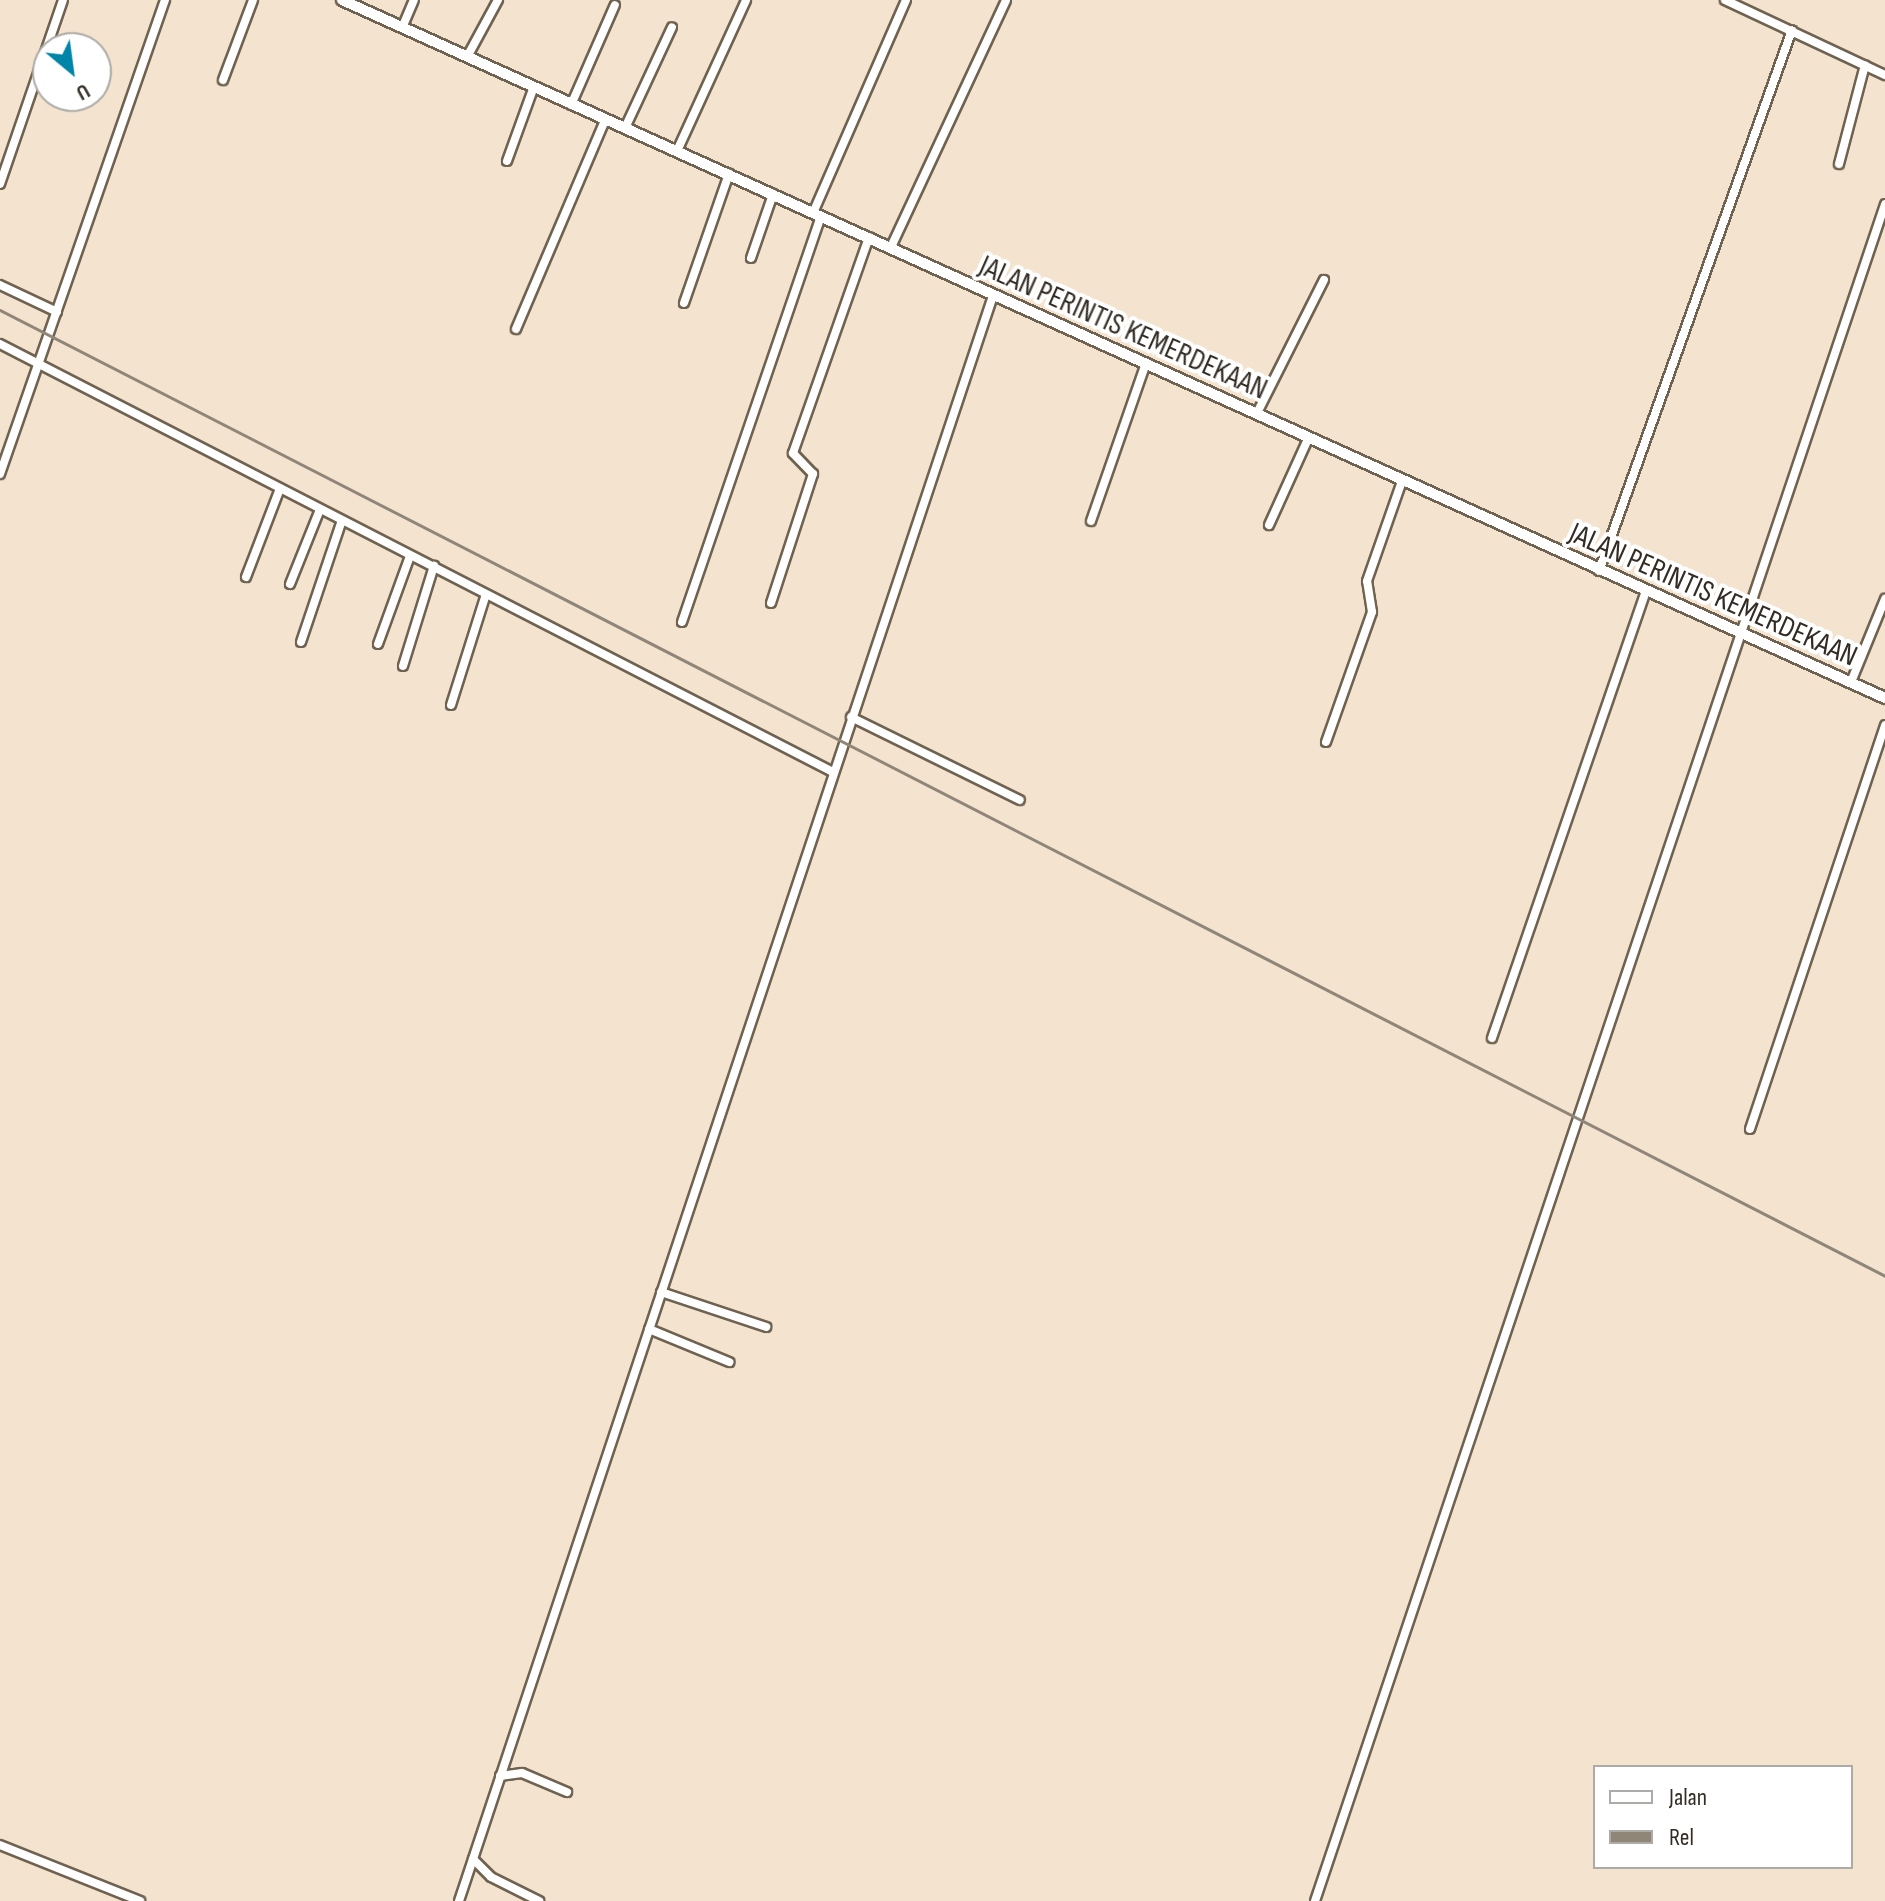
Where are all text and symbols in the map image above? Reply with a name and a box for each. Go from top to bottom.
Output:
north arrow [32,32,112,112]
text: U [71,77,94,106]
street label: JALAN PERINTIS KEMERDEKAAN [973,248,1273,408]
street label: JALAN PERINTIS KEMERDEKAAN [1563,515,1863,675]
legend [1593,1765,1853,1869]
text: Jalan [1669,1783,1707,1812]
text: Rel [1669,1823,1694,1852]

